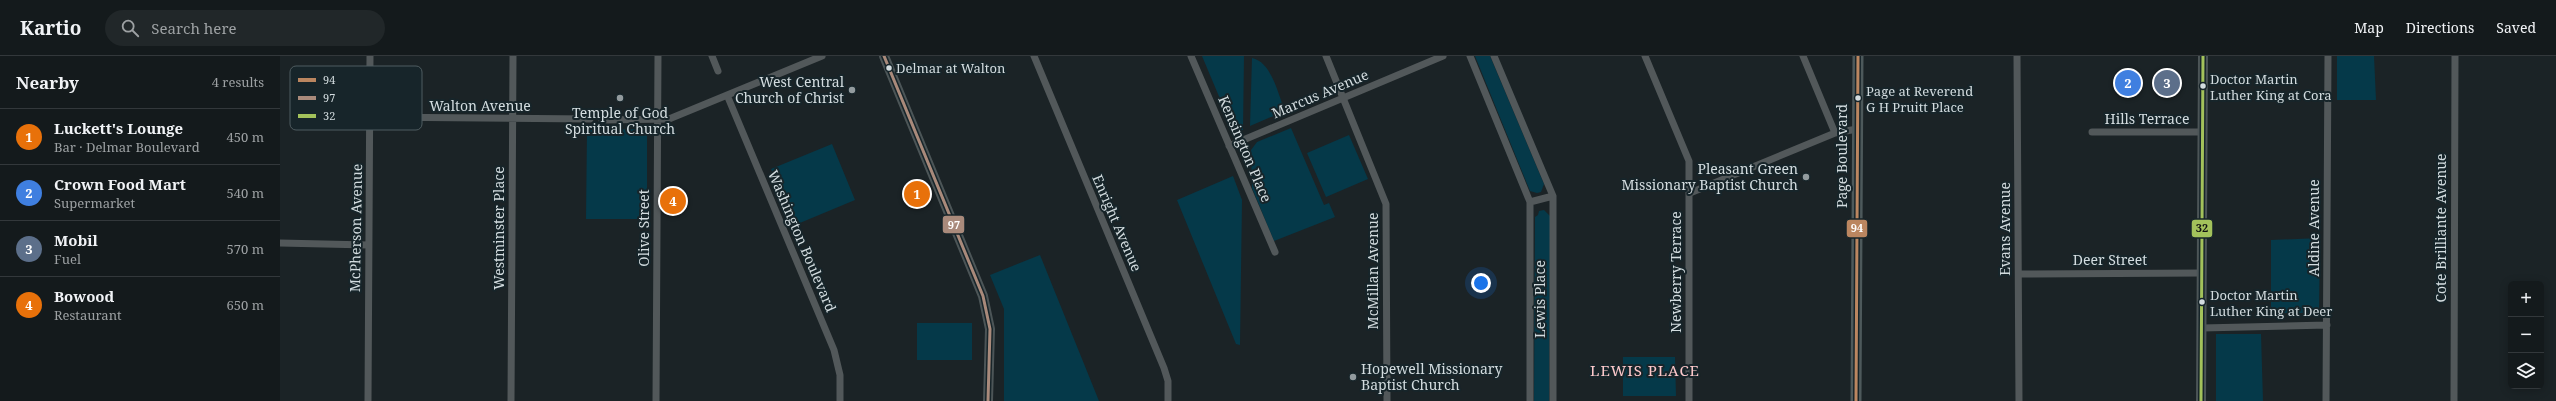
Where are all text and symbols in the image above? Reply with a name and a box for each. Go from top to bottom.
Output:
search box [105,10,385,46]
text: Kartio [20,15,81,41]
icon: search [119,17,141,39]
text: Search here [151,18,236,38]
text: Map [2354,18,2384,37]
text: Directions [2406,18,2474,37]
text: Saved [2496,18,2536,37]
place label: Delmar at Walton [896,59,1006,77]
marker: Delmar at Walton [884,63,894,73]
street label: Marcus Avenue [1269,65,1371,122]
legend [290,66,422,130]
pin: 2 [2115,68,2141,98]
pin: 3 [2154,68,2180,98]
place label: Doctor Martin Luther King at Cora [2210,70,2332,104]
text: Nearby [16,71,79,94]
text: 94 [323,72,335,87]
place label: West Central Church of Christ [735,72,845,107]
text: 4 results [212,73,264,91]
marker: Doctor Martin Luther King at Cora [2198,81,2208,91]
place label: Page at Reverend G H Pruitt Place [1866,82,1973,116]
marker: West Central Church of Christ [847,85,857,95]
text: 97 [323,90,335,105]
marker: Temple of God Spiritual Church [615,93,625,103]
street label: Kensington Place [1214,93,1277,205]
marker: Page at Reverend G H Pruitt Place [1853,93,1863,103]
street label: Walton Avenue [429,96,531,115]
place label: Temple of God Spiritual Church [565,103,675,138]
street label: Page Boulevard [1832,104,1851,208]
text: 32 [323,108,335,123]
street label: Hills Terrace [2105,109,2189,128]
text: Luckett's Lounge [54,118,183,138]
text: 1 [25,128,33,146]
text: 450 m [227,128,264,146]
text: Bar · Delmar Boulevard [54,138,200,156]
street label: Cote Brilliante Avenue [2431,153,2450,303]
place label: Pleasant Green Missionary Baptist Church [1621,159,1798,194]
street label: McPherson Avenue [345,164,366,292]
street label: Westminster Place [489,166,508,290]
street label: Washington Boulevard [764,167,841,315]
street label: Enright Avenue [1088,171,1146,274]
marker: Pleasant Green Missionary Baptist Church [1801,172,1811,182]
text: Crown Food Mart [54,174,186,194]
pin: 1 [904,179,930,209]
street label: Aldine Avenue [2304,179,2323,277]
street label: Evans Avenue [1995,182,2014,276]
text: 2 [25,184,33,202]
text: 540 m [227,184,264,202]
pin: 4 [660,186,686,216]
street label: Olive Street [634,189,653,267]
text: Supermarket [54,194,135,212]
street label: Newberry Terrace [1666,211,1685,333]
street label: McMillan Avenue [1363,213,1382,329]
line badge: 97 [942,215,965,234]
text: 97 [948,217,960,232]
line badge: 94 [1846,219,1868,238]
line badge: 32 [2191,219,2213,238]
text: 94 [1851,220,1863,235]
text: 32 [2196,220,2208,235]
text: Mobil [54,230,98,250]
text: 3 [25,240,33,258]
text: 570 m [227,240,264,258]
text: Fuel [54,250,81,268]
street label: Deer Street [2073,250,2147,269]
street label: Lewis Place [1530,260,1549,338]
your location [1471,273,1491,293]
map controls [2508,281,2544,389]
button: + [2508,281,2544,317]
text: Bowood [54,286,114,306]
place label: Doctor Martin Luther King at Deer [2210,286,2332,320]
text: 4 [25,296,33,314]
text: 650 m [227,296,264,314]
marker: Doctor Martin Luther King at Deer [2197,297,2207,307]
text: Restaurant [54,306,122,324]
button: − [2508,317,2544,353]
button: layers [2508,353,2544,389]
place label: Hopewell Missionary Baptist Church [1361,359,1502,394]
district label: LEWIS PLACE [1590,360,1700,380]
marker: Hopewell Missionary Baptist Church [1348,372,1358,382]

